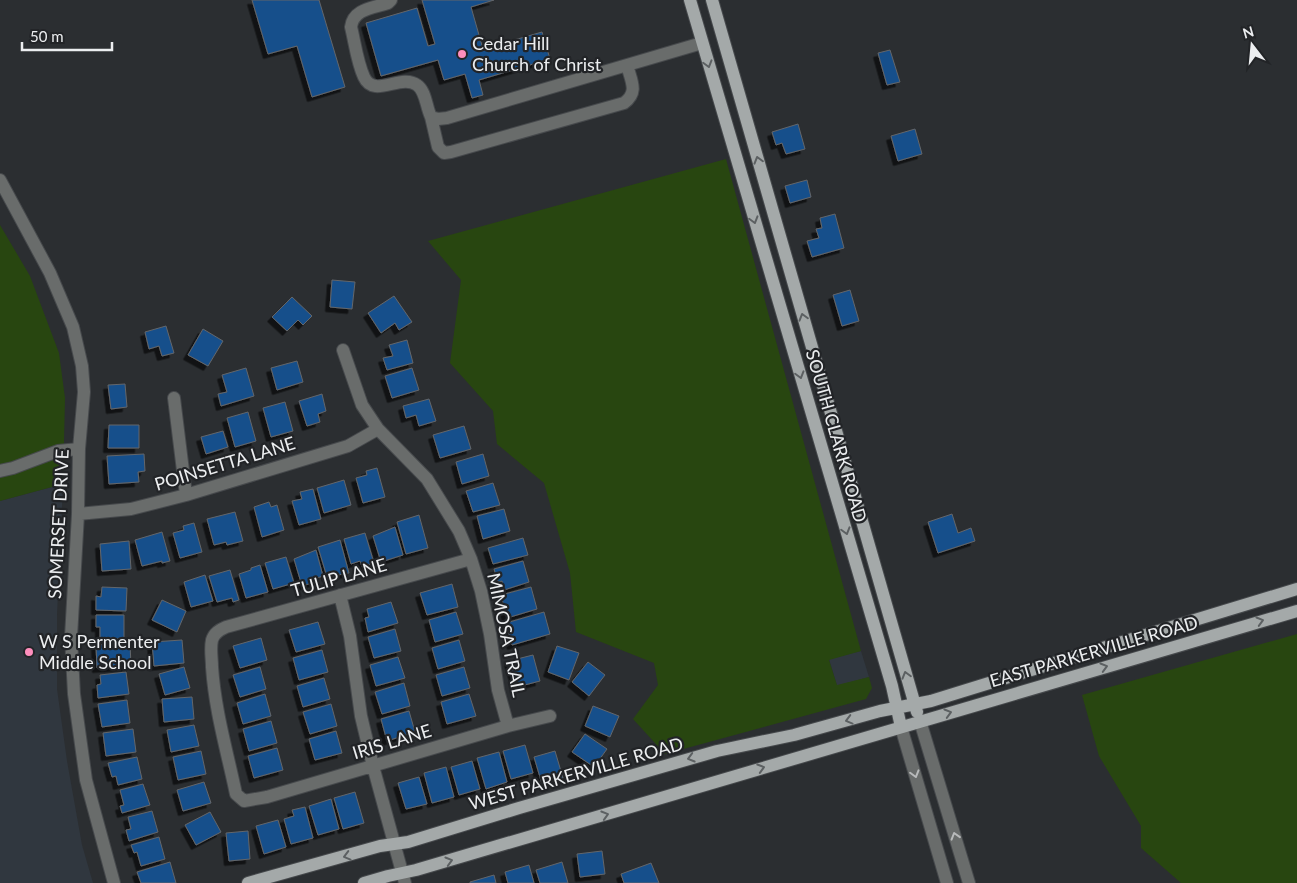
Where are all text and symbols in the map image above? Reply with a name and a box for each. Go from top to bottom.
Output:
scale bar [22,20,112,52]
north arrow [1227,20,1277,70]
text: N [1241,22,1256,42]
text: 50 m [30,27,64,45]
place label: Cedar Hill Church of Christ [472,32,602,75]
marker: Cedar Hill Church of Christ [456,48,468,60]
one-way arrow [703,59,713,67]
one-way arrow [754,157,764,165]
one-way arrow [748,215,758,223]
one-way arrow [799,313,809,321]
street label: SOUTH CLARK ROAD [802,347,872,525]
one-way arrow [794,371,804,379]
street label: POINSETTA LANE [152,431,298,495]
street label: SOMERSET DRIVE [43,448,73,599]
one-way arrow [840,527,850,535]
street label: TULIP LANE [288,553,389,601]
street label: MIMOSA TRAIL [483,571,531,699]
street label: EAST PARKERVILLE ROAD [987,611,1200,691]
one-way arrow [1255,617,1263,627]
place label: W S Permenter Middle School [39,630,160,673]
marker: W S Permenter Middle School [23,646,35,658]
one-way arrow [1099,663,1107,673]
one-way arrow [902,671,912,679]
one-way arrow [943,709,952,719]
one-way arrow [846,714,854,724]
street label: IRIS LANE [350,719,434,763]
street label: WEST PARKERVILLE ROAD [466,732,685,814]
one-way arrow [688,753,696,763]
one-way arrow [756,764,764,774]
one-way arrow [910,769,920,777]
one-way arrow [601,811,609,821]
one-way arrow [951,833,961,841]
one-way arrow [343,850,351,860]
one-way arrow [445,856,453,866]

